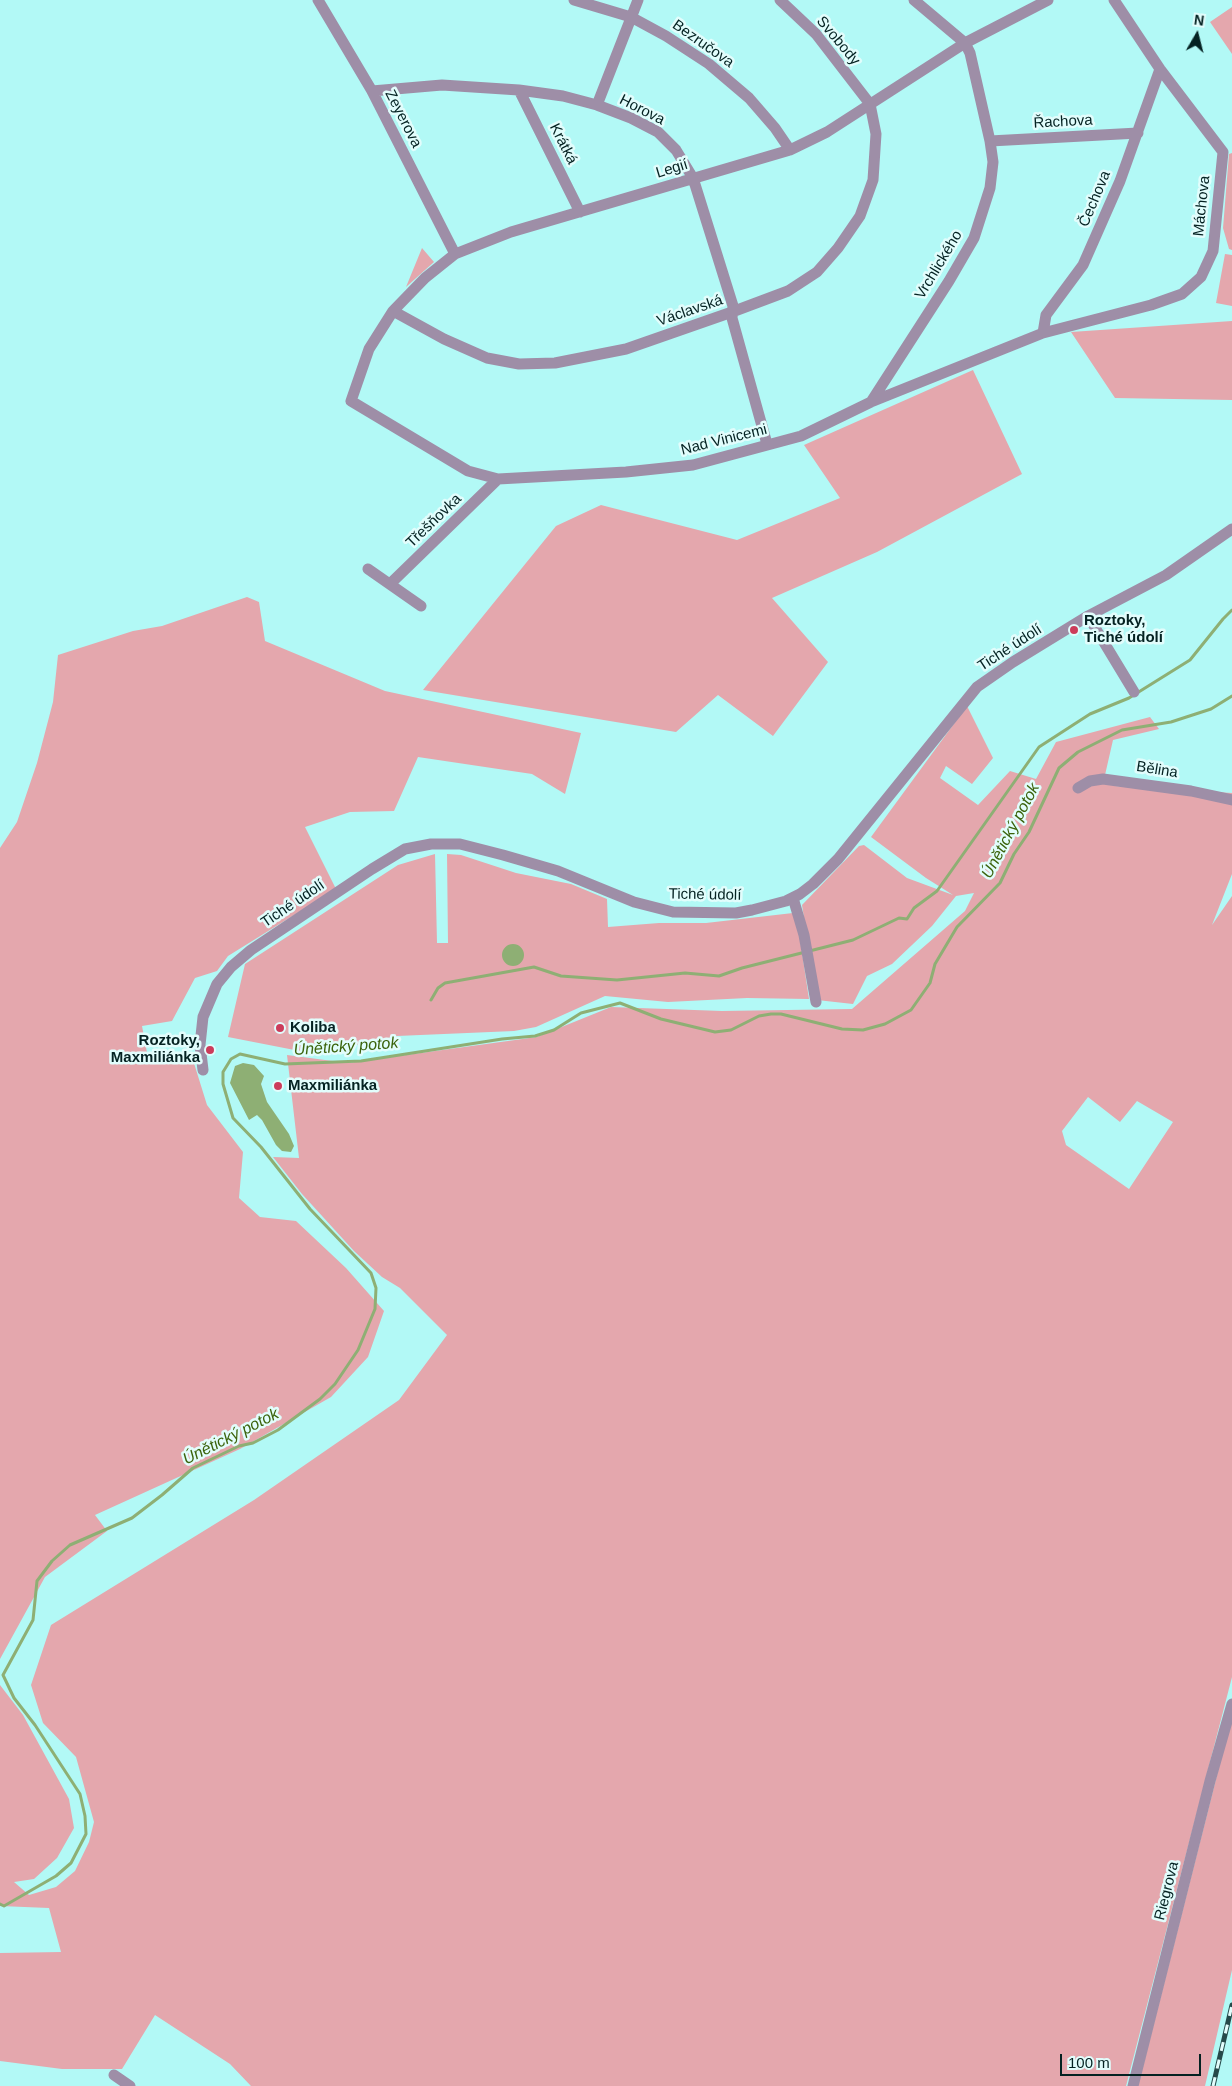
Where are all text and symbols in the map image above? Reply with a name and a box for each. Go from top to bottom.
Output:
north arrow [1172,10,1222,60]
text: N [1193,12,1205,29]
street label: Svobody [812,13,864,69]
street label: Bezručova [669,16,737,72]
street label: Zeyerova [381,87,425,151]
street label: Horova [616,91,668,129]
street label: Řachova [1033,111,1093,133]
street label: Krátká [545,121,581,167]
street label: Legií [654,156,690,182]
street label: Čechova [1075,168,1115,230]
street label: Máchova [1190,175,1214,237]
street label: Vrchlického [911,227,967,303]
street label: Václavská [655,291,725,331]
street label: Nad Vinicemi [679,421,769,459]
street label: Třešňovka [403,490,465,552]
place label: Roztoky, Tiché údolí [1084,612,1163,647]
street label: Tiché údolí [975,621,1045,675]
marker: Roztoky, Tiché údolí [1068,624,1080,636]
street label: Bělina [1135,758,1179,782]
water label: Únětický potok [978,780,1044,882]
street label: Tiché údolí [258,876,328,932]
street label: Tiché údolí [668,885,742,905]
place label: Koliba [290,1019,336,1037]
marker: Koliba [274,1022,286,1034]
place label: Roztoky, Maxmiliánka [111,1032,200,1067]
water label: Únětický potok [293,1034,399,1060]
marker: Roztoky, Maxmiliánka [204,1044,216,1056]
place label: Maxmiliánka [288,1077,377,1095]
marker: Maxmiliánka [272,1080,284,1092]
water label: Únětický potok [180,1405,282,1469]
street label: Riegrova [1151,1860,1183,1922]
scale bar [1062,2044,1203,2076]
text: 100 m [1068,2054,1110,2071]

